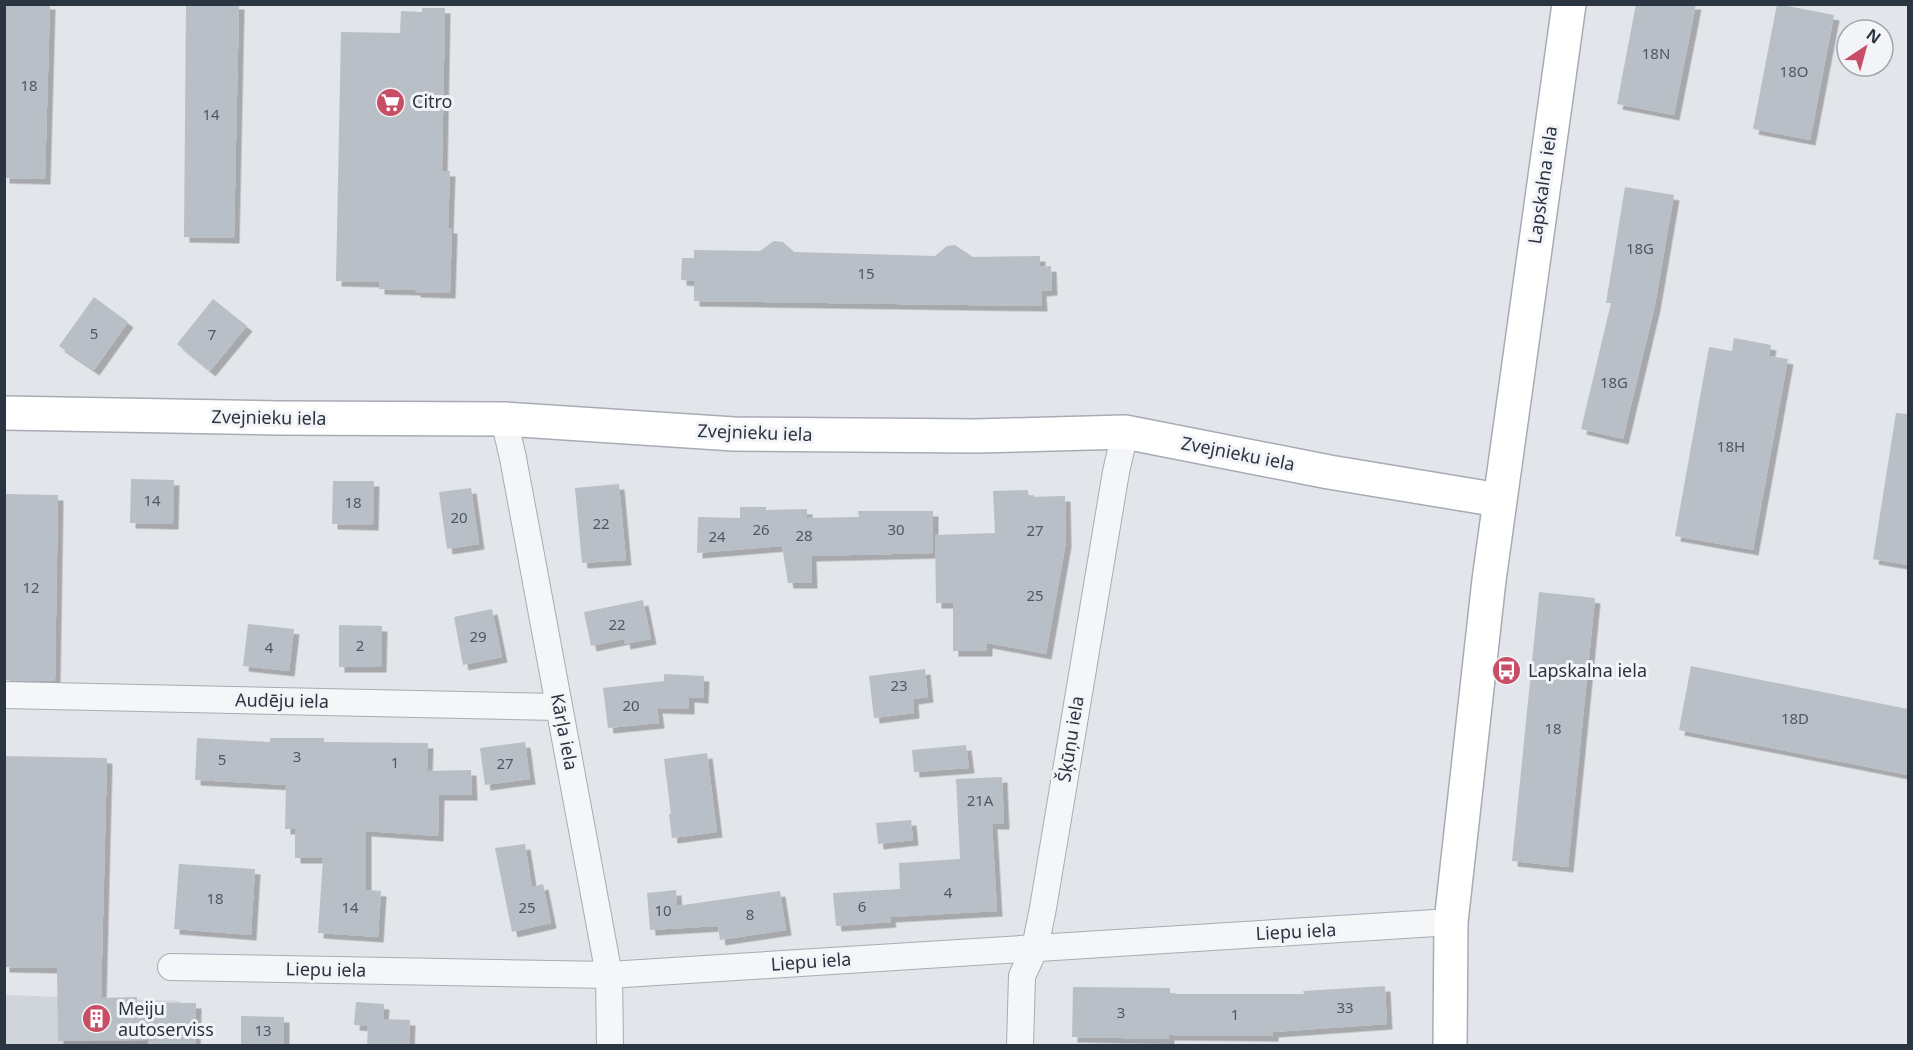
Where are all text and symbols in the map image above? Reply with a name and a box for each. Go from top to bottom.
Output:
north arrow [1835,18,1895,78]
text: N [1862,23,1886,49]
house number: 18N [1642,43,1670,63]
house number: 18O [1780,61,1808,81]
house number: 18 [20,75,38,95]
supermarket icon: Citro [375,86,407,118]
place label: Citro [412,89,452,113]
house number: 14 [202,104,220,124]
street label: Lapskalna iela [1522,124,1562,245]
house number: 18G [1626,238,1654,258]
house number: 15 [857,263,875,283]
house number: 5 [90,323,98,343]
house number: 7 [208,324,216,344]
house number: 18G [1600,372,1628,392]
street label: Zvejnieku iela [211,404,327,430]
street label: Zvejnieku iela [697,418,813,446]
street label: Zvejnieku iela [1179,430,1297,476]
house number: 18H [1717,436,1745,456]
house number: 14 [143,490,161,510]
house number: 18 [344,492,362,512]
house number: 20 [450,507,468,527]
house number: 22 [592,513,610,533]
house number: 26 [752,519,770,539]
house number: 30 [887,519,905,539]
house number: 27 [1026,520,1044,540]
house number: 28 [795,525,813,545]
house number: 24 [708,526,726,546]
house number: 12 [22,577,40,597]
house number: 25 [1026,585,1044,605]
house number: 22 [608,614,626,634]
house number: 29 [469,626,487,646]
house number: 2 [356,635,364,655]
house number: 4 [265,637,274,657]
bus stop icon: Lapskalna iela [1491,655,1523,687]
place label: Lapskalna iela [1528,658,1647,682]
house number: 23 [890,675,908,695]
street label: Audēju iela [235,687,329,713]
street label: Kārļa iela [546,691,584,772]
street label: Šķūņu iela [1051,694,1089,784]
house number: 20 [622,695,640,715]
house number: 18D [1781,708,1809,728]
house number: 18 [1544,718,1562,738]
house number: 3 [293,746,301,766]
house number: 5 [218,749,226,769]
house number: 1 [391,752,399,772]
house number: 27 [496,753,514,773]
house number: 21A [967,790,994,810]
house number: 4 [944,882,953,902]
house number: 18 [206,888,224,908]
house number: 6 [858,896,866,916]
house number: 14 [341,897,359,917]
house number: 25 [518,897,536,917]
house number: 10 [654,900,672,920]
house number: 8 [746,904,754,924]
street label: Liepu iela [1255,917,1337,945]
street label: Liepu iela [770,946,852,976]
street label: Liepu iela [285,956,367,982]
place label: Meiju autoserviss [118,996,214,1041]
house number: 33 [1336,997,1354,1017]
house number: 3 [1117,1002,1125,1022]
building icon: Meiju autoserviss [81,1003,113,1035]
house number: 1 [1231,1004,1239,1024]
house number: 13 [254,1020,272,1040]

